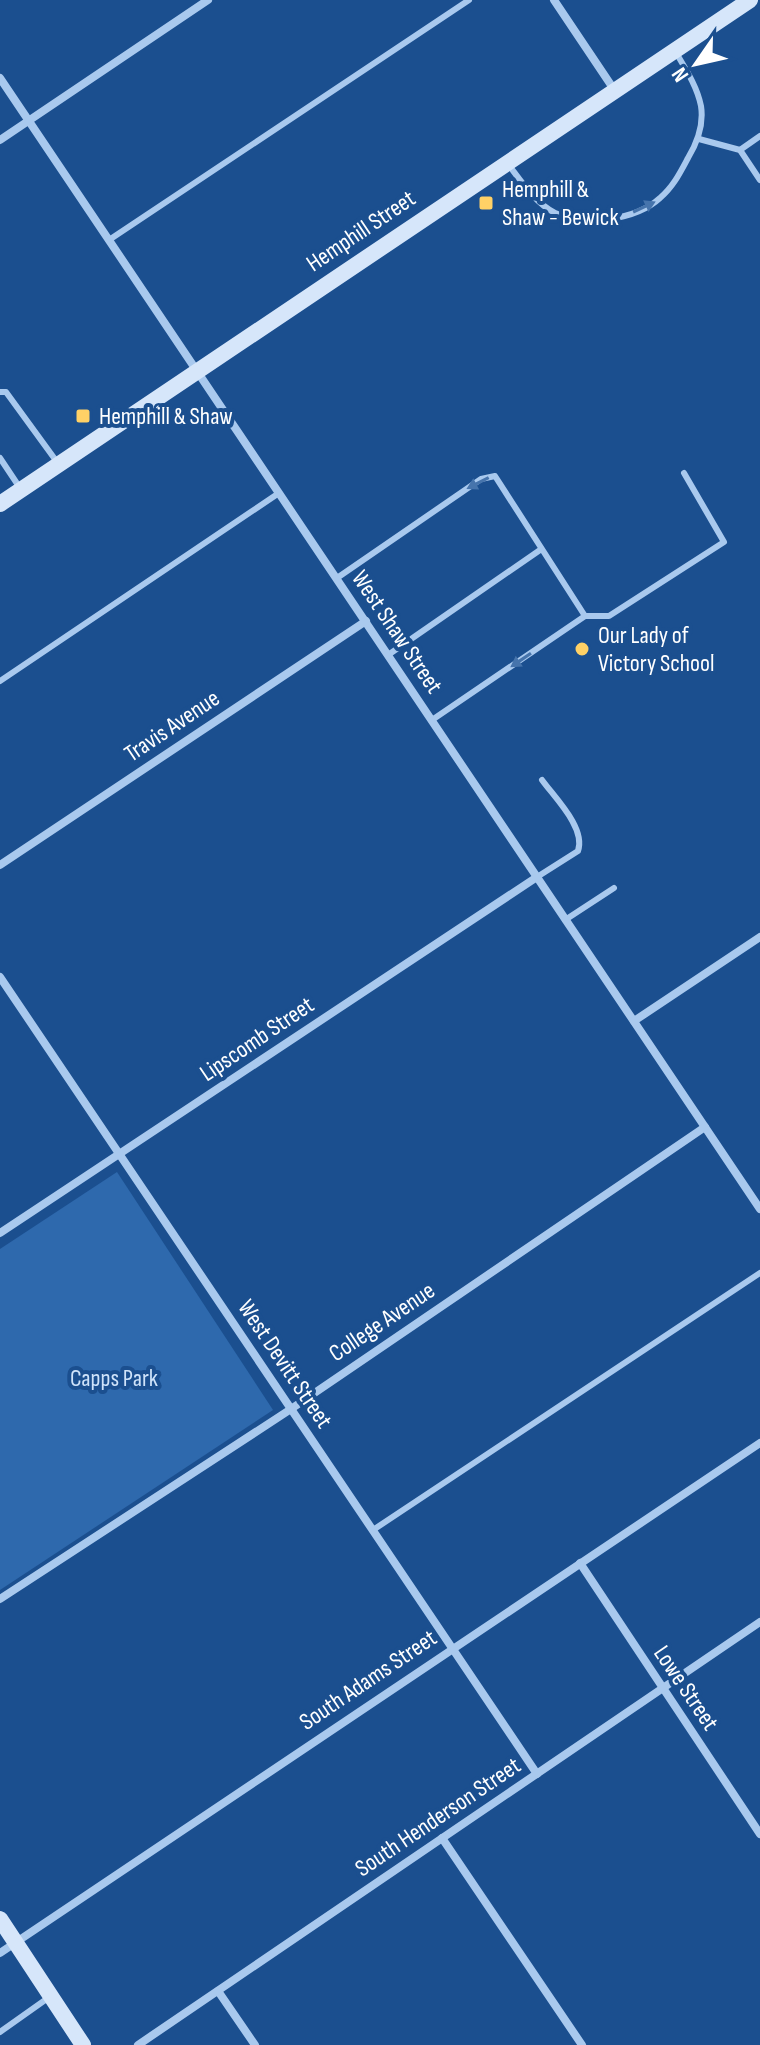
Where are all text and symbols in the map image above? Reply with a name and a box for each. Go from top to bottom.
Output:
north arrow [656,24,736,104]
text: N [666,62,695,87]
place label: Hemphill & Shaw - Bewick [502,175,619,232]
street label: Hemphill Street [301,184,421,278]
marker: Hemphill & Shaw - Bewick [477,194,495,212]
one-way arrow [632,200,656,214]
place label: Hemphill & Shaw [99,402,233,431]
marker: Hemphill & Shaw [74,407,92,425]
one-way arrow [466,476,489,490]
street label: West Shaw Street [345,565,449,699]
place label: Our Lady of Victory School [598,621,715,678]
marker: Our Lady of Victory School [573,640,591,658]
one-way arrow [510,652,531,667]
street label: Travis Avenue [119,684,225,768]
street label: Lipscomb Street [195,990,319,1088]
street label: College Avenue [323,1276,441,1368]
street label: West Devitt Street [231,1294,339,1434]
park label: Capps Park [70,1364,158,1393]
street label: South Adams Street [294,1623,442,1737]
street label: Lowe Street [647,1640,725,1736]
street label: South Henderson Street [350,1751,526,1883]

